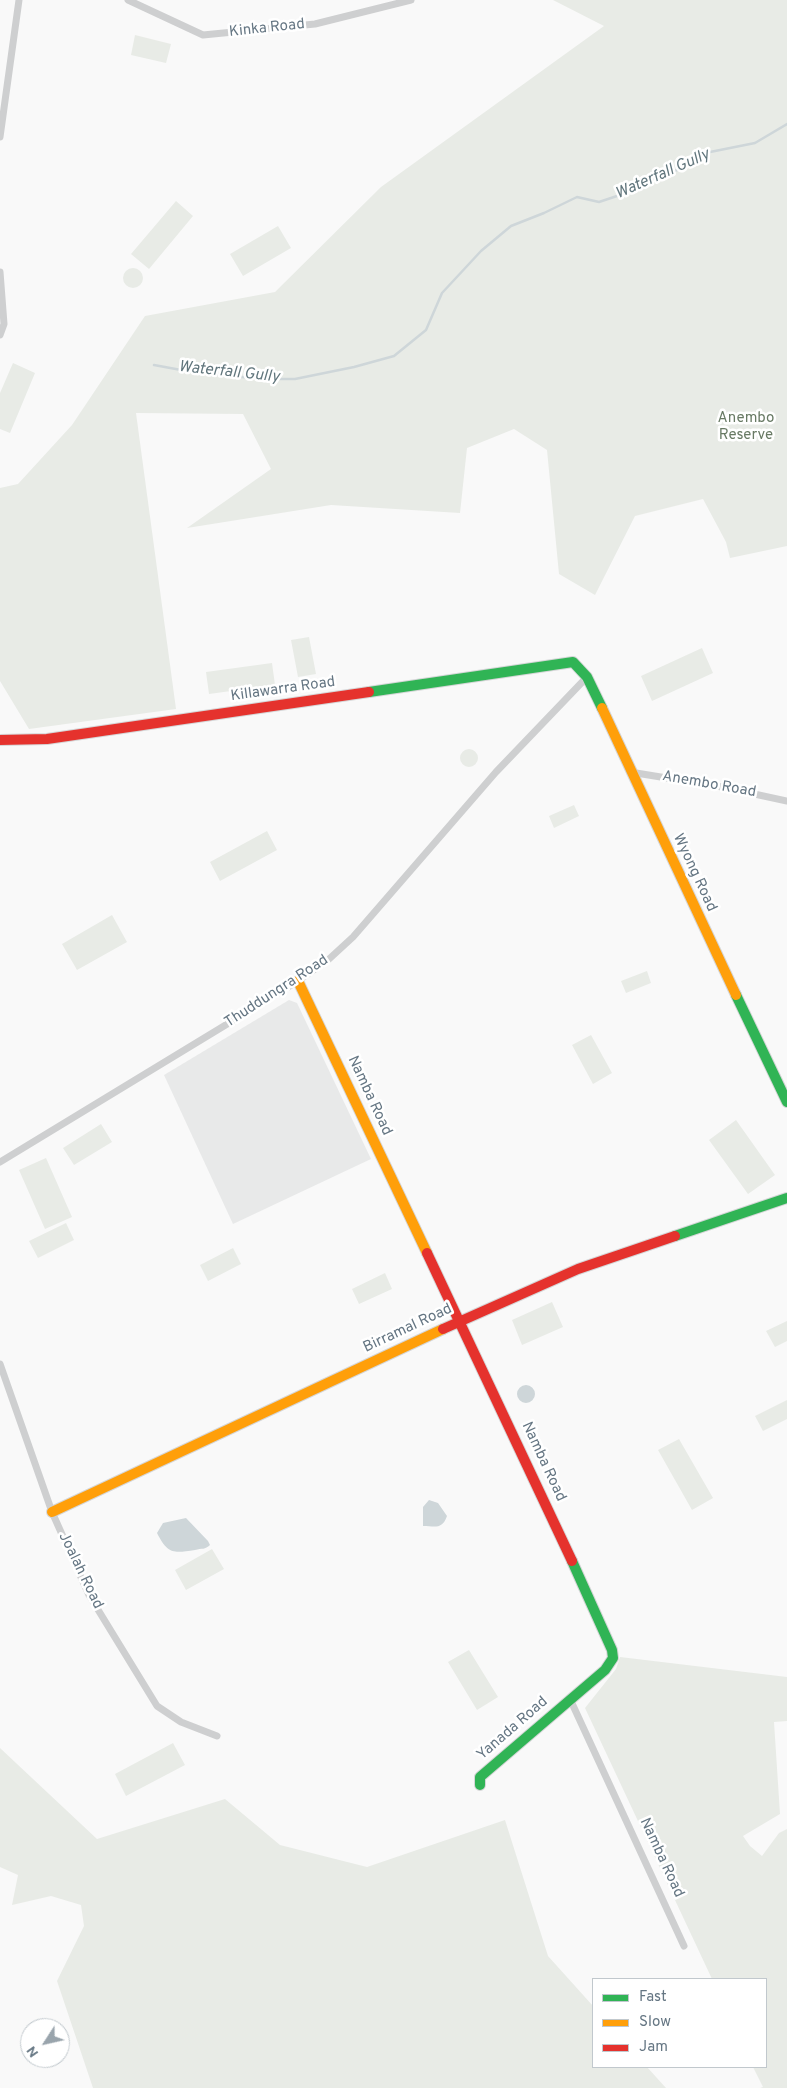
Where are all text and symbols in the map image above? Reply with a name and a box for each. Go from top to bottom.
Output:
street label: Kinka Road [228,16,306,42]
water label: Waterfall Gully [613,146,713,204]
water label: Waterfall Gully [178,358,280,388]
park label: Anembo Reserve [718,410,774,445]
street label: Killawarra Road [230,674,336,706]
street label: Anembo Road [661,768,757,802]
street label: Wyong Road [668,831,720,915]
street label: Thuddungra Road [222,952,332,1032]
street label: Namba Road [343,1053,395,1139]
street label: Birramal Road [361,1301,455,1357]
street label: Namba Road [517,1419,569,1505]
street label: Joalah Road [54,1530,106,1612]
street label: Yanada Road [474,1693,552,1765]
street label: Namba Road [635,1815,687,1901]
legend [592,1978,767,2068]
text: Fast [639,1988,667,2007]
text: Slow [639,2013,671,2032]
north arrow [20,2018,70,2068]
text: Jam [639,2038,668,2057]
text: N [23,2042,43,2060]

